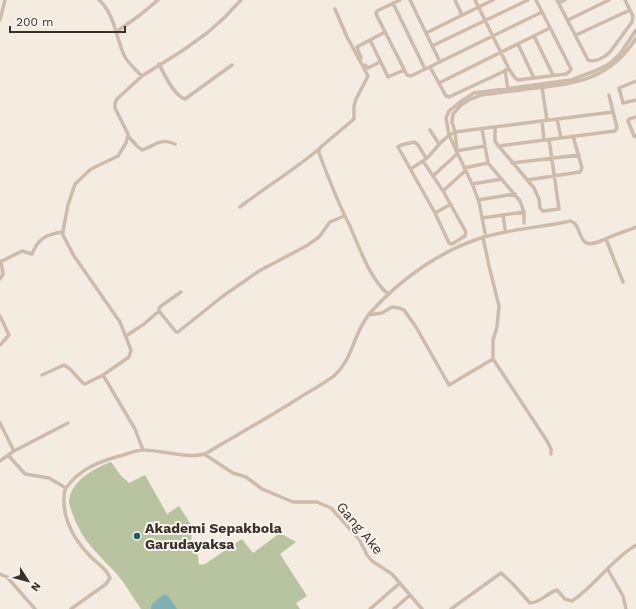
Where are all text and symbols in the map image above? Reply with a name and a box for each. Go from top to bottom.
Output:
scale bar [10,8,125,34]
text: 200 m [16,15,53,29]
street label: Gang Ake [333,499,387,557]
place label: Akademi Sepakbola Garudayaksa [145,520,283,552]
marker: Akademi Sepakbola Garudayaksa [132,531,142,541]
north arrow [8,561,48,601]
text: N [28,579,43,594]

